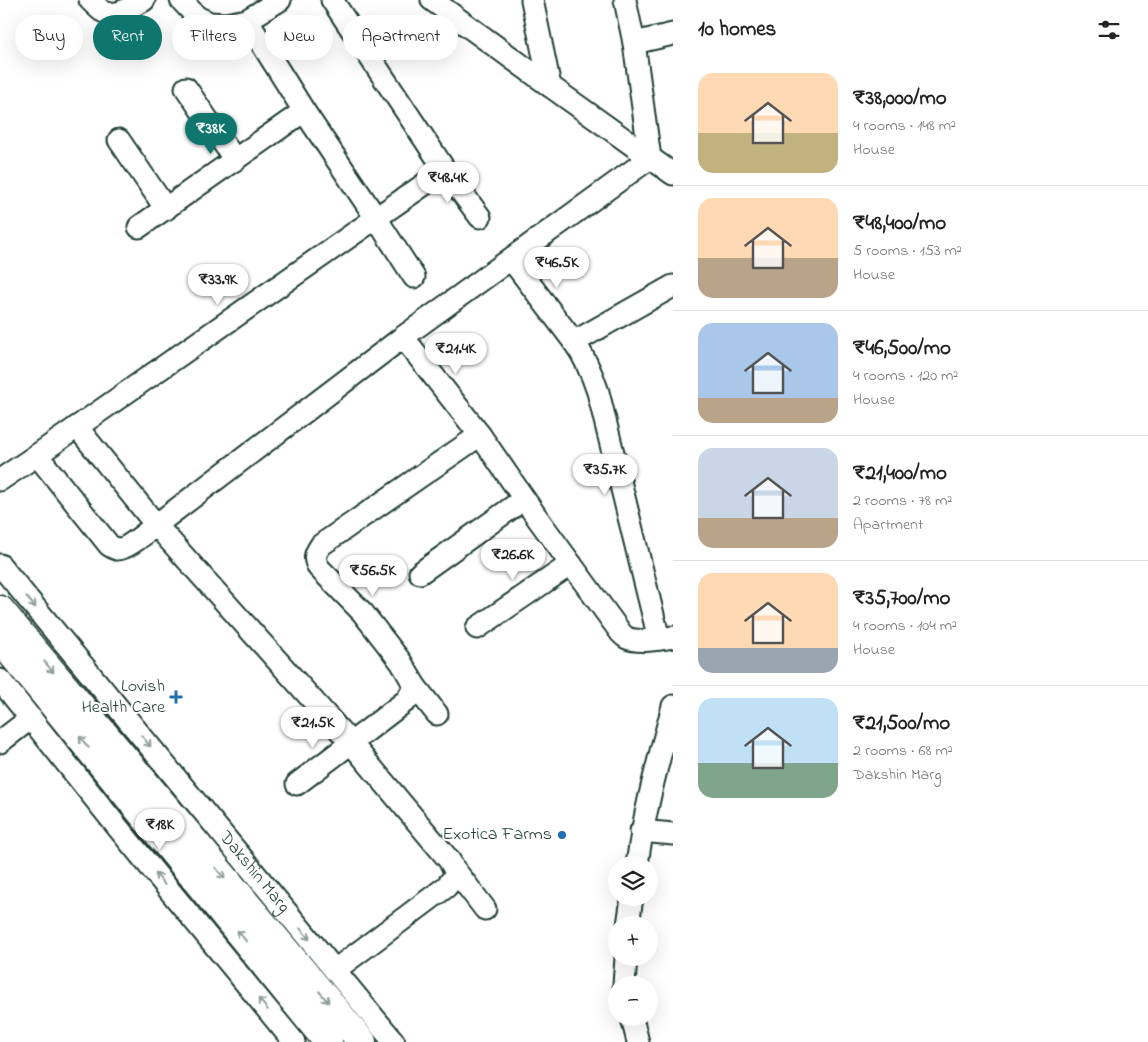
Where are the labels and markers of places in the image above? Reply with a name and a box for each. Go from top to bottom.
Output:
pin: ₹38K [181,112,241,155]
pin: ₹48.4K [407,162,489,204]
pin: ₹46.5K [516,246,598,289]
pin: ₹33.9K [177,264,259,306]
pin: ₹21.4K [415,332,497,375]
pin: ₹35.7K [564,454,646,496]
pin: ₹26.6K [472,538,554,581]
pin: ₹56.5K [332,554,414,597]
place label: Lovish Health Care [81,674,166,721]
marker: Lovish Health Care [169,690,183,704]
pin: ₹21.5K [272,706,354,749]
pin: ₹18K [130,808,190,851]
place label: Exotica Farms [443,822,552,848]
marker: Exotica Farms [556,829,568,841]

